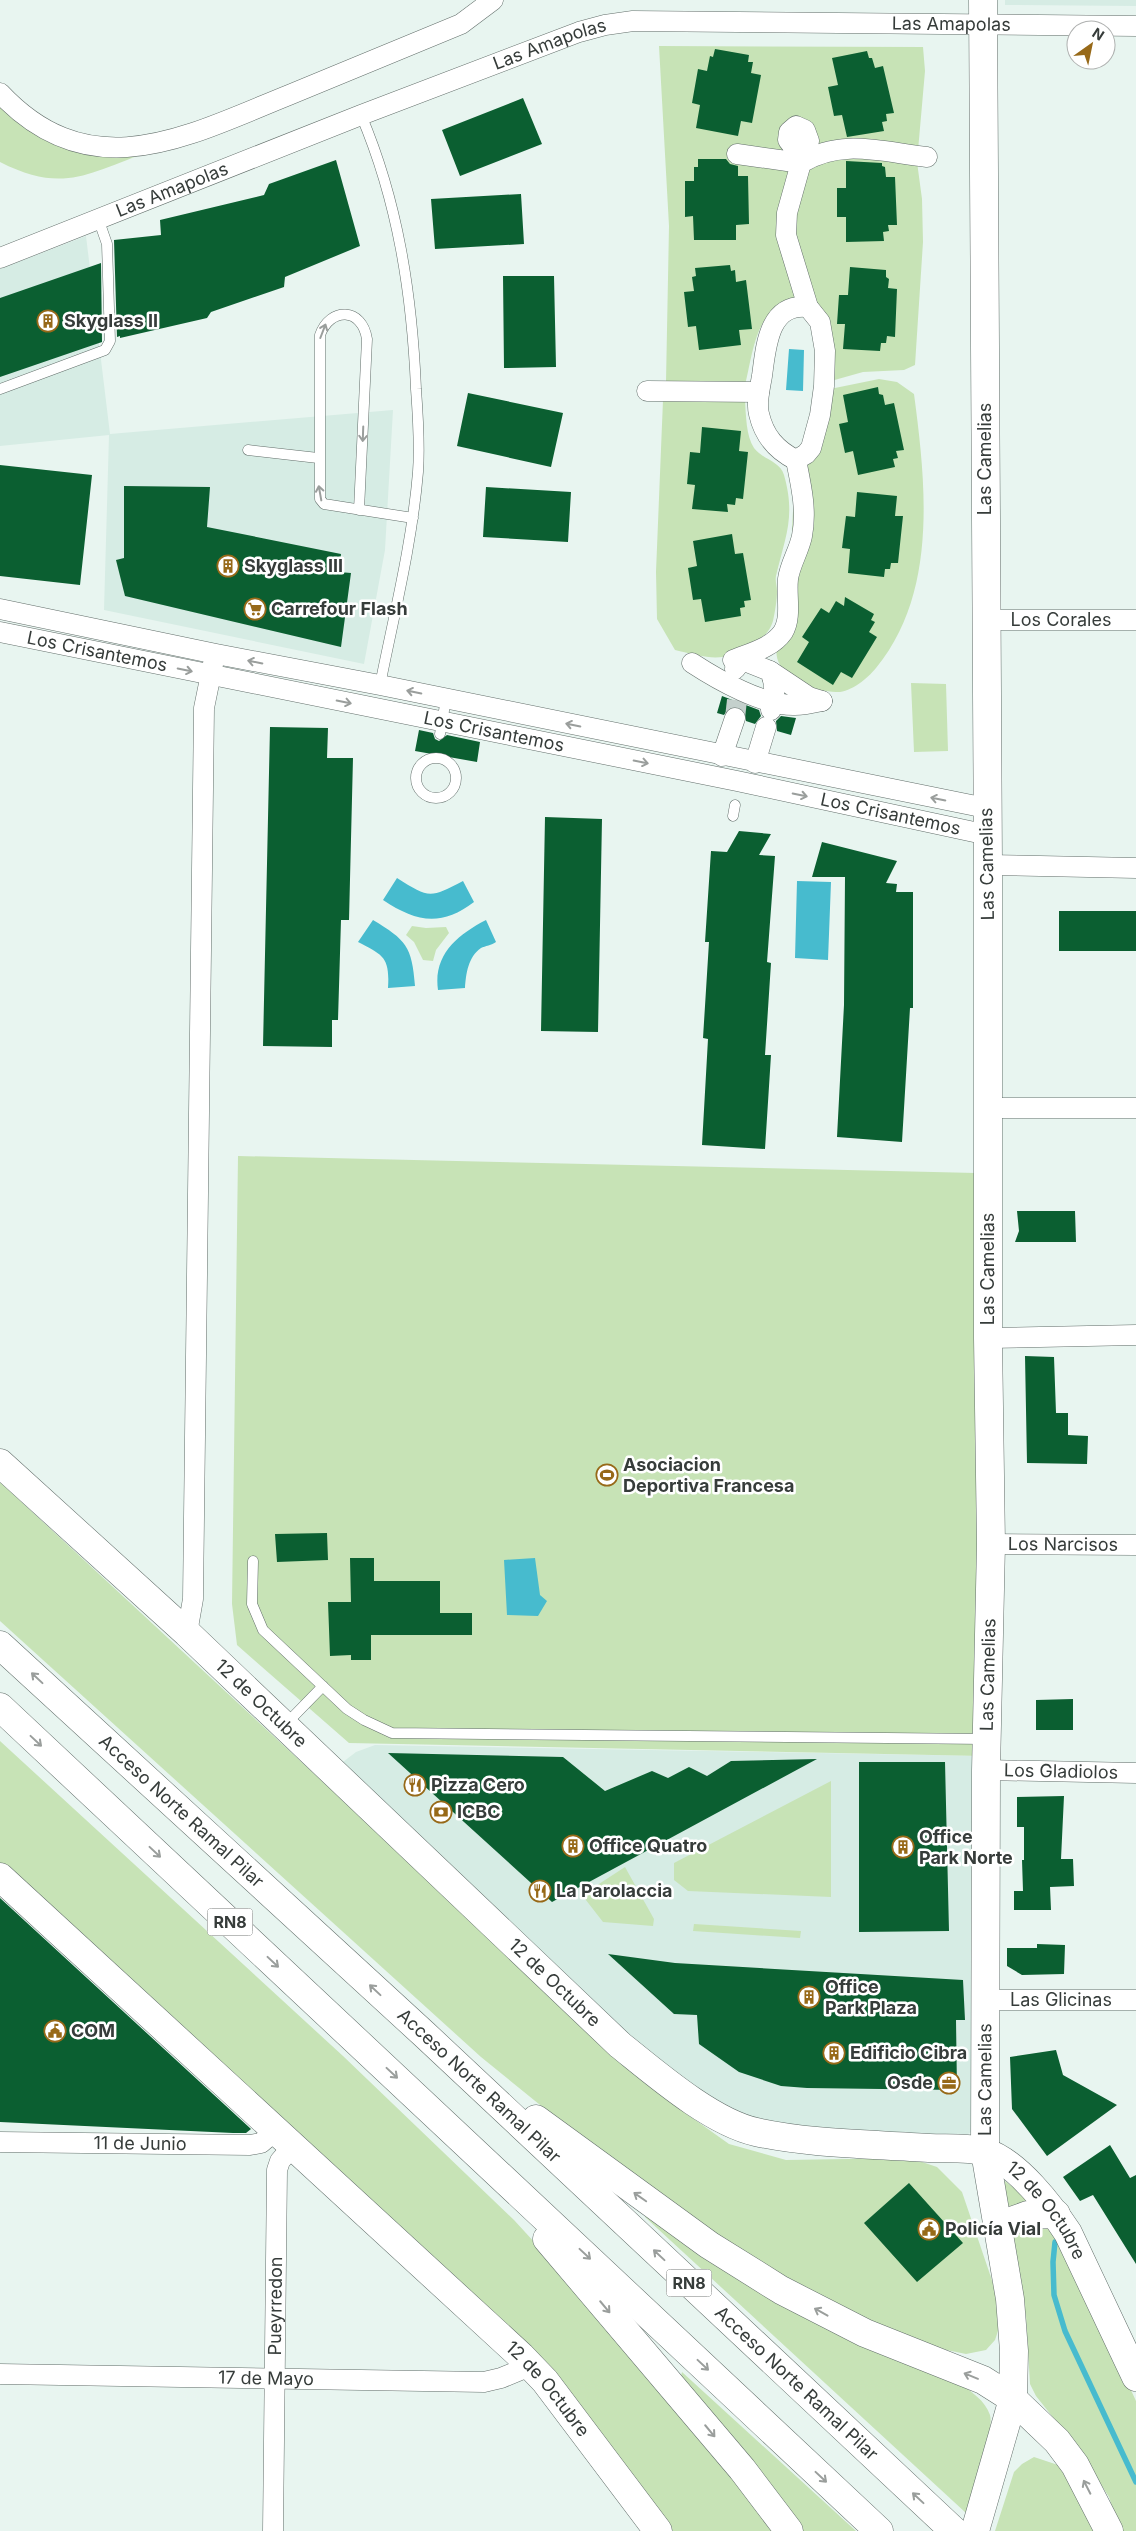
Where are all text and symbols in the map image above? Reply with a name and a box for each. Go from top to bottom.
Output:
street label: Las Amapolas [892,13,1011,35]
street label: Las Amapolas [490,14,609,74]
north arrow [1066,20,1116,70]
text: N [1089,24,1107,44]
street label: Las Amapolas [113,158,231,221]
building icon: Skyglass II [36,309,60,333]
place label: Skyglass II [64,310,158,331]
one-way arrow [319,324,328,339]
street label: Las Camelias [974,403,995,515]
one-way arrow [358,426,367,442]
one-way arrow [314,485,324,501]
building icon: Skyglass III [216,554,240,578]
place label: Skyglass III [244,555,343,576]
supermarket icon: Carrefour Flash [243,597,267,621]
place label: Carrefour Flash [271,598,408,619]
street label: Los Corales [1011,609,1111,630]
street label: Los Crisantemos [25,627,169,676]
one-way arrow [247,656,263,666]
one-way arrow [176,666,192,675]
one-way arrow [407,687,423,697]
one-way arrow [336,698,352,708]
street label: Los Crisantemos [422,707,566,756]
one-way arrow [566,720,582,730]
one-way arrow [632,758,648,767]
street label: Los Crisantemos [819,788,963,839]
one-way arrow [791,791,807,800]
one-way arrow [931,794,947,803]
street label: Las Camelias [975,807,998,921]
street label: Las Camelias [977,1213,998,1325]
place label: Asociacion Deportiva Francesa [623,1454,794,1496]
sports icon: Asociacion Deportiva Francesa [595,1463,619,1487]
street label: Los Narcisos [1008,1533,1118,1555]
street label: Las Camelias [976,1618,999,1731]
street label: 12 de Octubre [211,1655,312,1752]
one-way arrow [30,1672,43,1684]
street label: Acceso Norte Ramal Pilar [95,1730,268,1892]
one-way arrow [29,1735,42,1747]
street label: Los Gladiolos [1004,1759,1118,1783]
restaurant icon: Pizza Cero [403,1773,427,1797]
place label: Pizza Cero [431,1774,525,1795]
bank icon: ICBC [429,1800,453,1824]
place label: ICBC [457,1801,501,1822]
place label: Office Park Norte [919,1826,1013,1868]
building icon: Office Quatro [561,1834,585,1858]
place label: Office Quatro [589,1835,707,1856]
building icon: Office Park Norte [891,1835,915,1859]
one-way arrow [148,1846,161,1857]
restaurant icon: La Parolaccia [528,1879,552,1903]
place label: La Parolaccia [556,1880,673,1901]
road number: RN8 [208,1908,252,1935]
street label: 12 de Octubre [505,1934,605,2031]
one-way arrow [267,1956,280,1968]
place label: Office Park Plaza [825,1976,917,2018]
one-way arrow [369,1984,382,1995]
building icon: Office Park Plaza [797,1985,821,2009]
street label: Las Glicinas [1010,1989,1112,2010]
street label: Acceso Norte Ramal Pilar [393,2004,565,2167]
public building icon: COM [43,2019,67,2043]
place label: COM [71,2020,115,2041]
street label: Las Camelias [974,2023,995,2136]
building icon: Edificio Cibra [822,2041,846,2065]
place label: Edificio Cibra [850,2042,967,2063]
one-way arrow [386,2067,399,2079]
office icon: Osde [937,2071,961,2095]
place label: Osde [887,2072,933,2093]
street label: 11 de Junio [93,2132,187,2154]
street label: 12 de Octubre [1003,2156,1090,2263]
one-way arrow [634,2191,647,2202]
public building icon: Policía Vial [917,2217,941,2241]
place label: Policía Vial [945,2218,1041,2239]
one-way arrow [578,2248,591,2260]
one-way arrow [653,2249,666,2261]
street label: Pueyrredon [264,2256,286,2356]
road number: RN8 [666,2270,712,2296]
one-way arrow [599,2300,610,2313]
street label: Acceso Norte Ramal Pilar [711,2301,883,2464]
one-way arrow [815,2307,829,2317]
street label: 12 de Octubre [502,2336,594,2440]
one-way arrow [697,2359,709,2371]
street label: 17 de Mayo [218,2367,314,2389]
one-way arrow [964,2370,979,2380]
one-way arrow [704,2424,715,2437]
one-way arrow [815,2471,828,2483]
one-way arrow [1082,2480,1092,2495]
one-way arrow [912,2492,924,2504]

